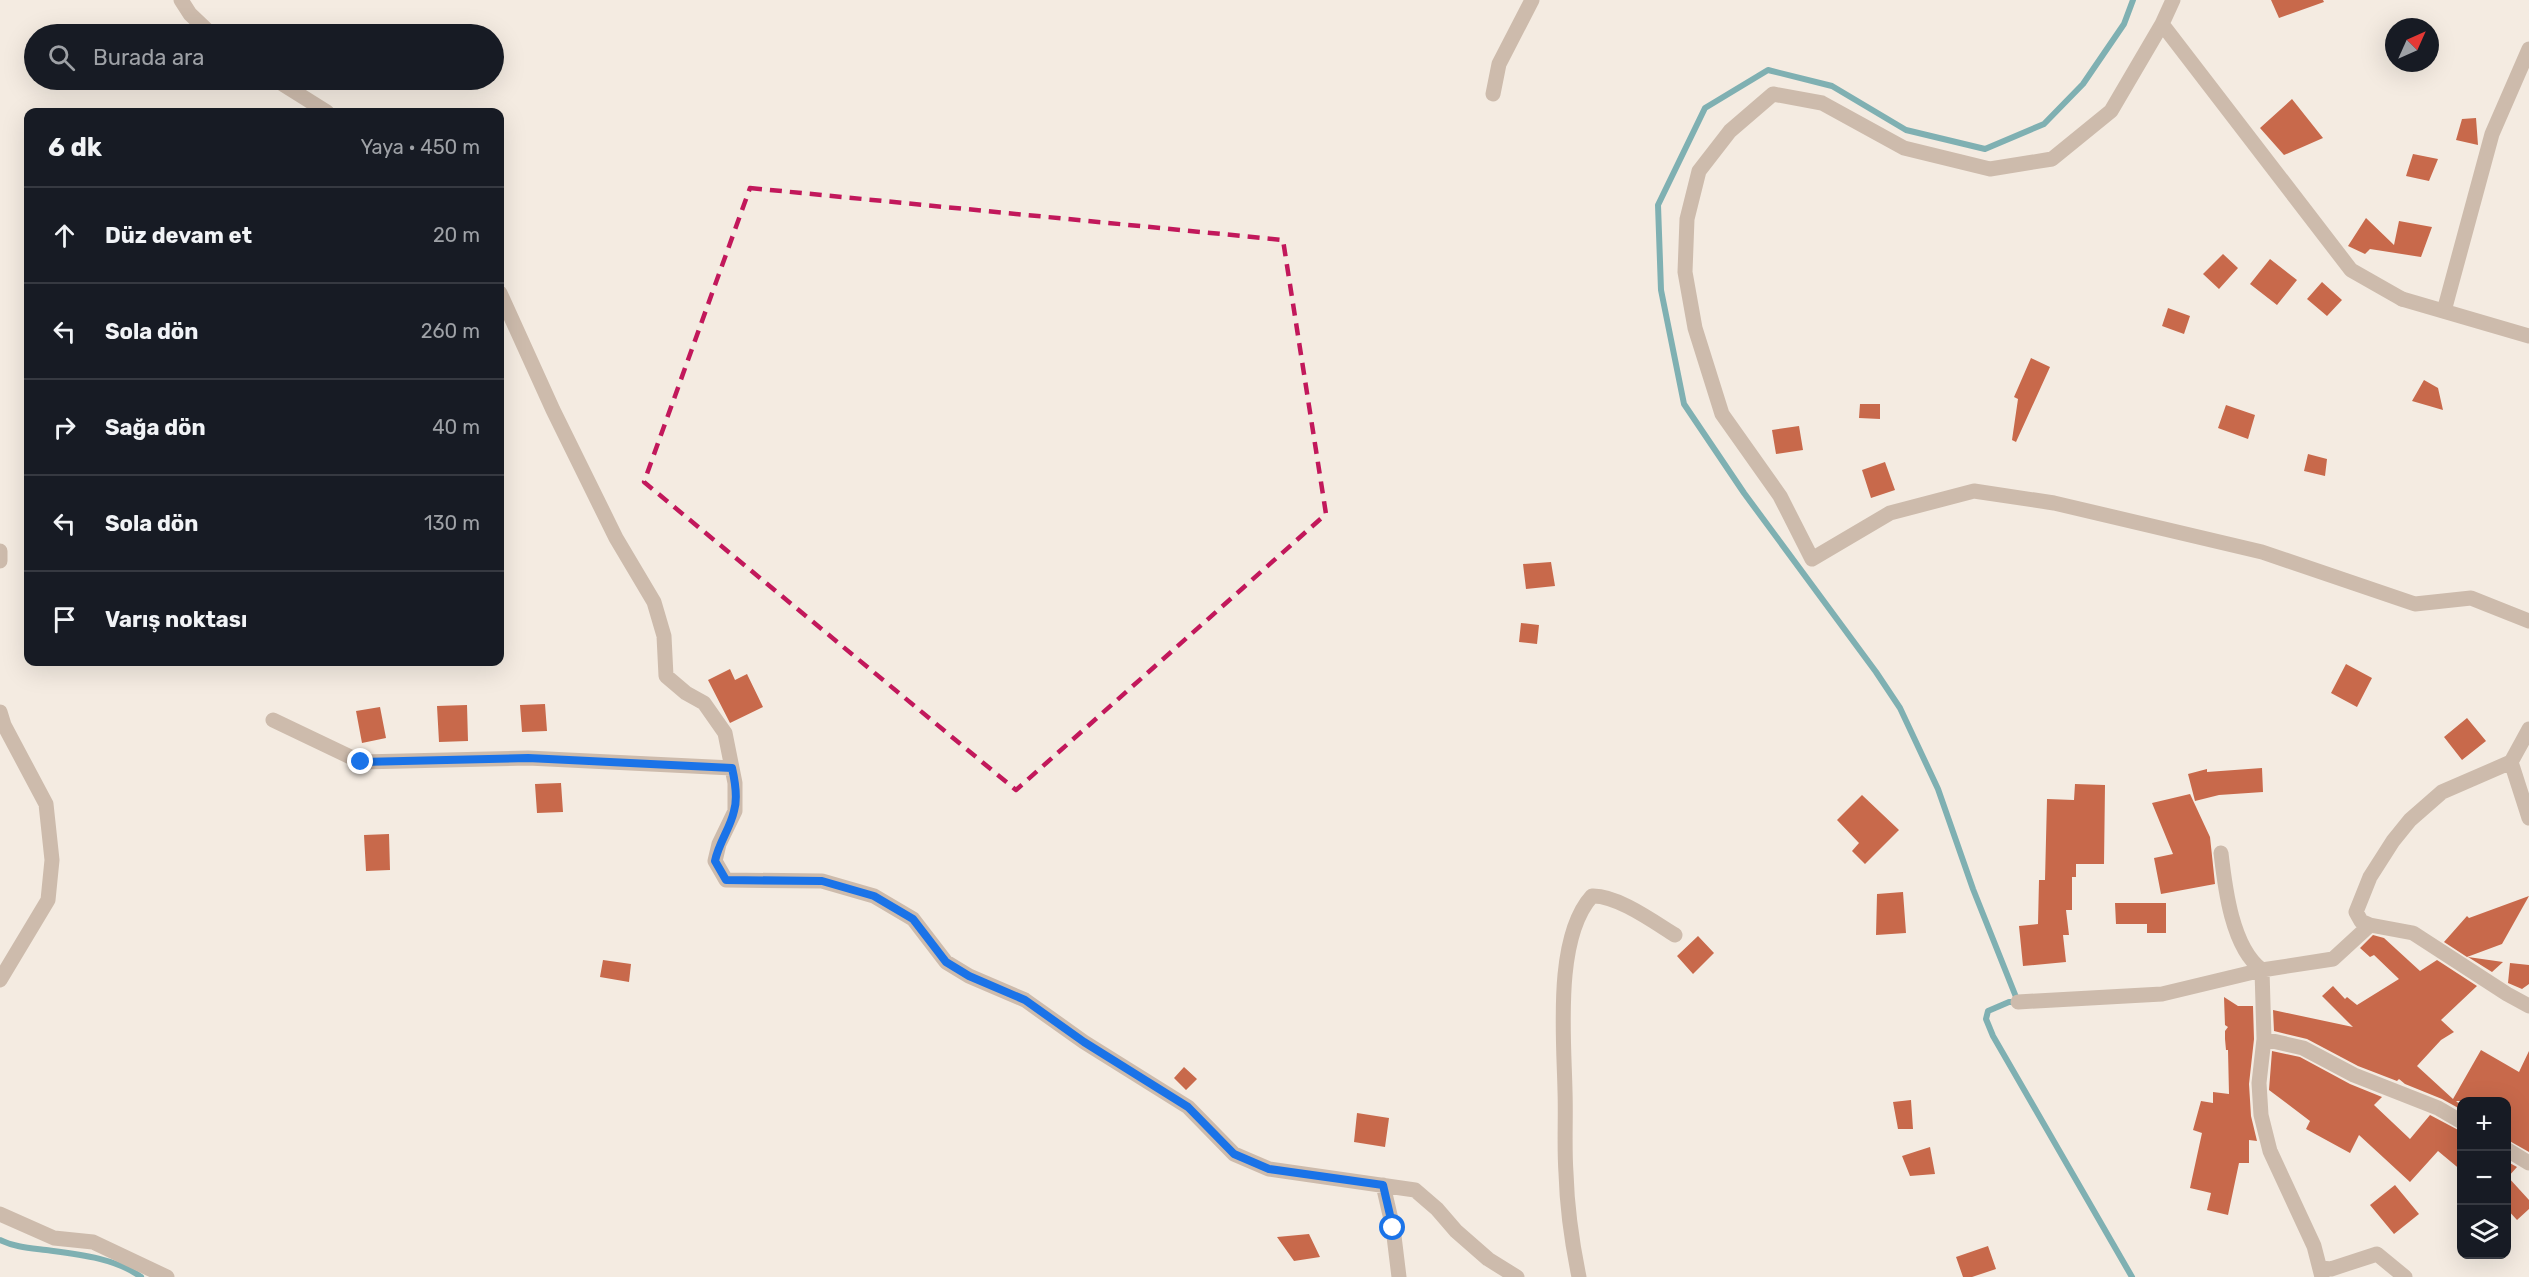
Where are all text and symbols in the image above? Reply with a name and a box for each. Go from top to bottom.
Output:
north arrow [2385,18,2439,72]
search box [24,24,504,90]
icon: search [45,41,78,74]
text: Burada ara [93,44,204,71]
text: 6 dk [48,132,102,163]
text: Yaya · 450 m [360,135,480,159]
icon: ahead [48,219,81,252]
text: Düz devam et [105,222,252,249]
text: 20 m [433,223,480,247]
icon: left [48,315,81,348]
text: Sola dön [105,318,198,345]
text: 260 m [421,319,480,343]
icon: right [48,411,81,444]
text: Sağa dön [105,414,206,441]
text: 40 m [432,415,480,439]
icon: left [48,507,81,540]
text: Sola dön [105,510,198,537]
text: 130 m [424,511,480,535]
icon: arrive [48,603,81,636]
text: Varış noktası [105,606,247,633]
route end [347,748,373,774]
map controls [2457,1097,2511,1259]
button: + [2457,1097,2511,1151]
button: − [2457,1151,2511,1205]
button: layers [2457,1205,2511,1259]
route start [1379,1214,1405,1240]

